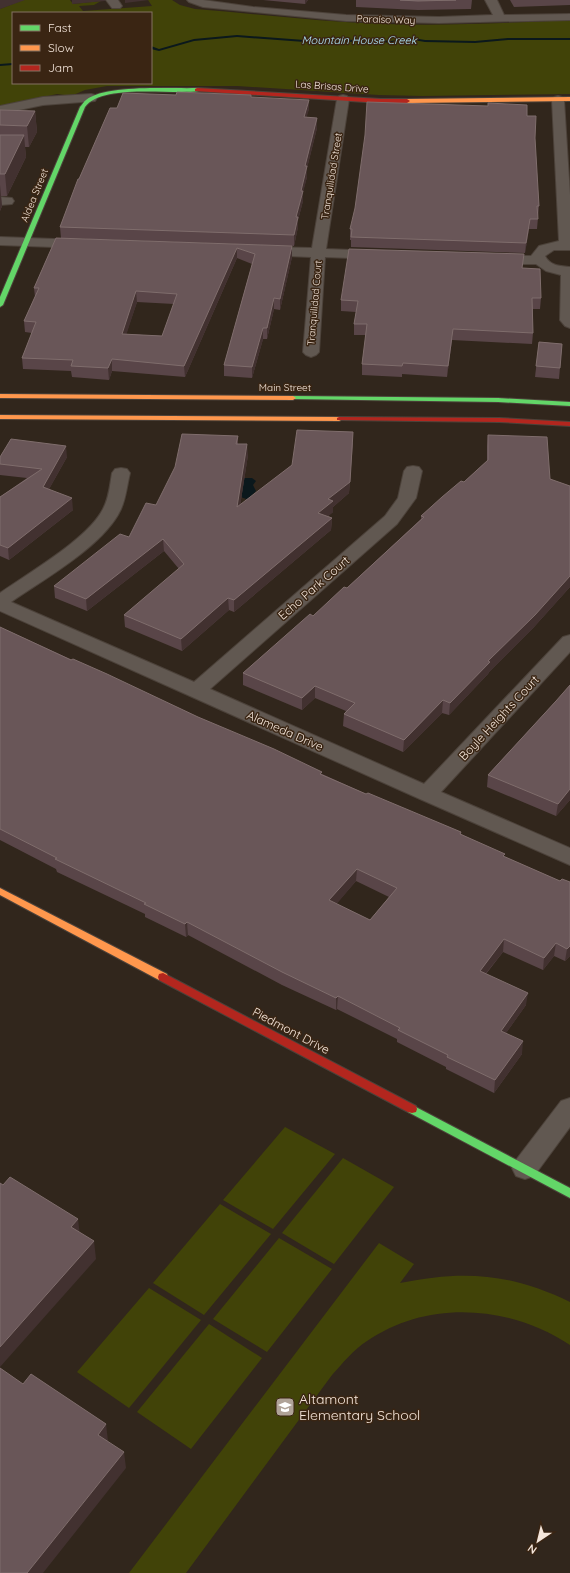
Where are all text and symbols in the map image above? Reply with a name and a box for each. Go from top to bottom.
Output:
legend [12,12,152,84]
street label: Paraíso Way [356,12,416,27]
text: Fast [48,20,72,35]
water label: Mountain House Creek [301,33,418,47]
text: Slow [48,40,74,55]
text: Jam [48,60,73,75]
street label: Las Brisas Drive [295,77,369,96]
street label: Tranquilidad Street [318,131,345,220]
street label: Aldea Street [18,166,51,224]
street label: Tranquilidad Court [304,259,325,346]
street label: Main Street [259,381,312,394]
street label: Echo Park Court [275,553,352,623]
street label: Boyle Heights Court [455,672,542,763]
street label: Alameda Drive [245,707,326,754]
street label: Piedmont Drive [250,1004,333,1057]
place label: Altamont Elementary School [299,1390,420,1424]
school or university icon: Altamont Elementary School [274,1396,296,1418]
north arrow [518,1521,558,1561]
text: N [525,1541,540,1557]

